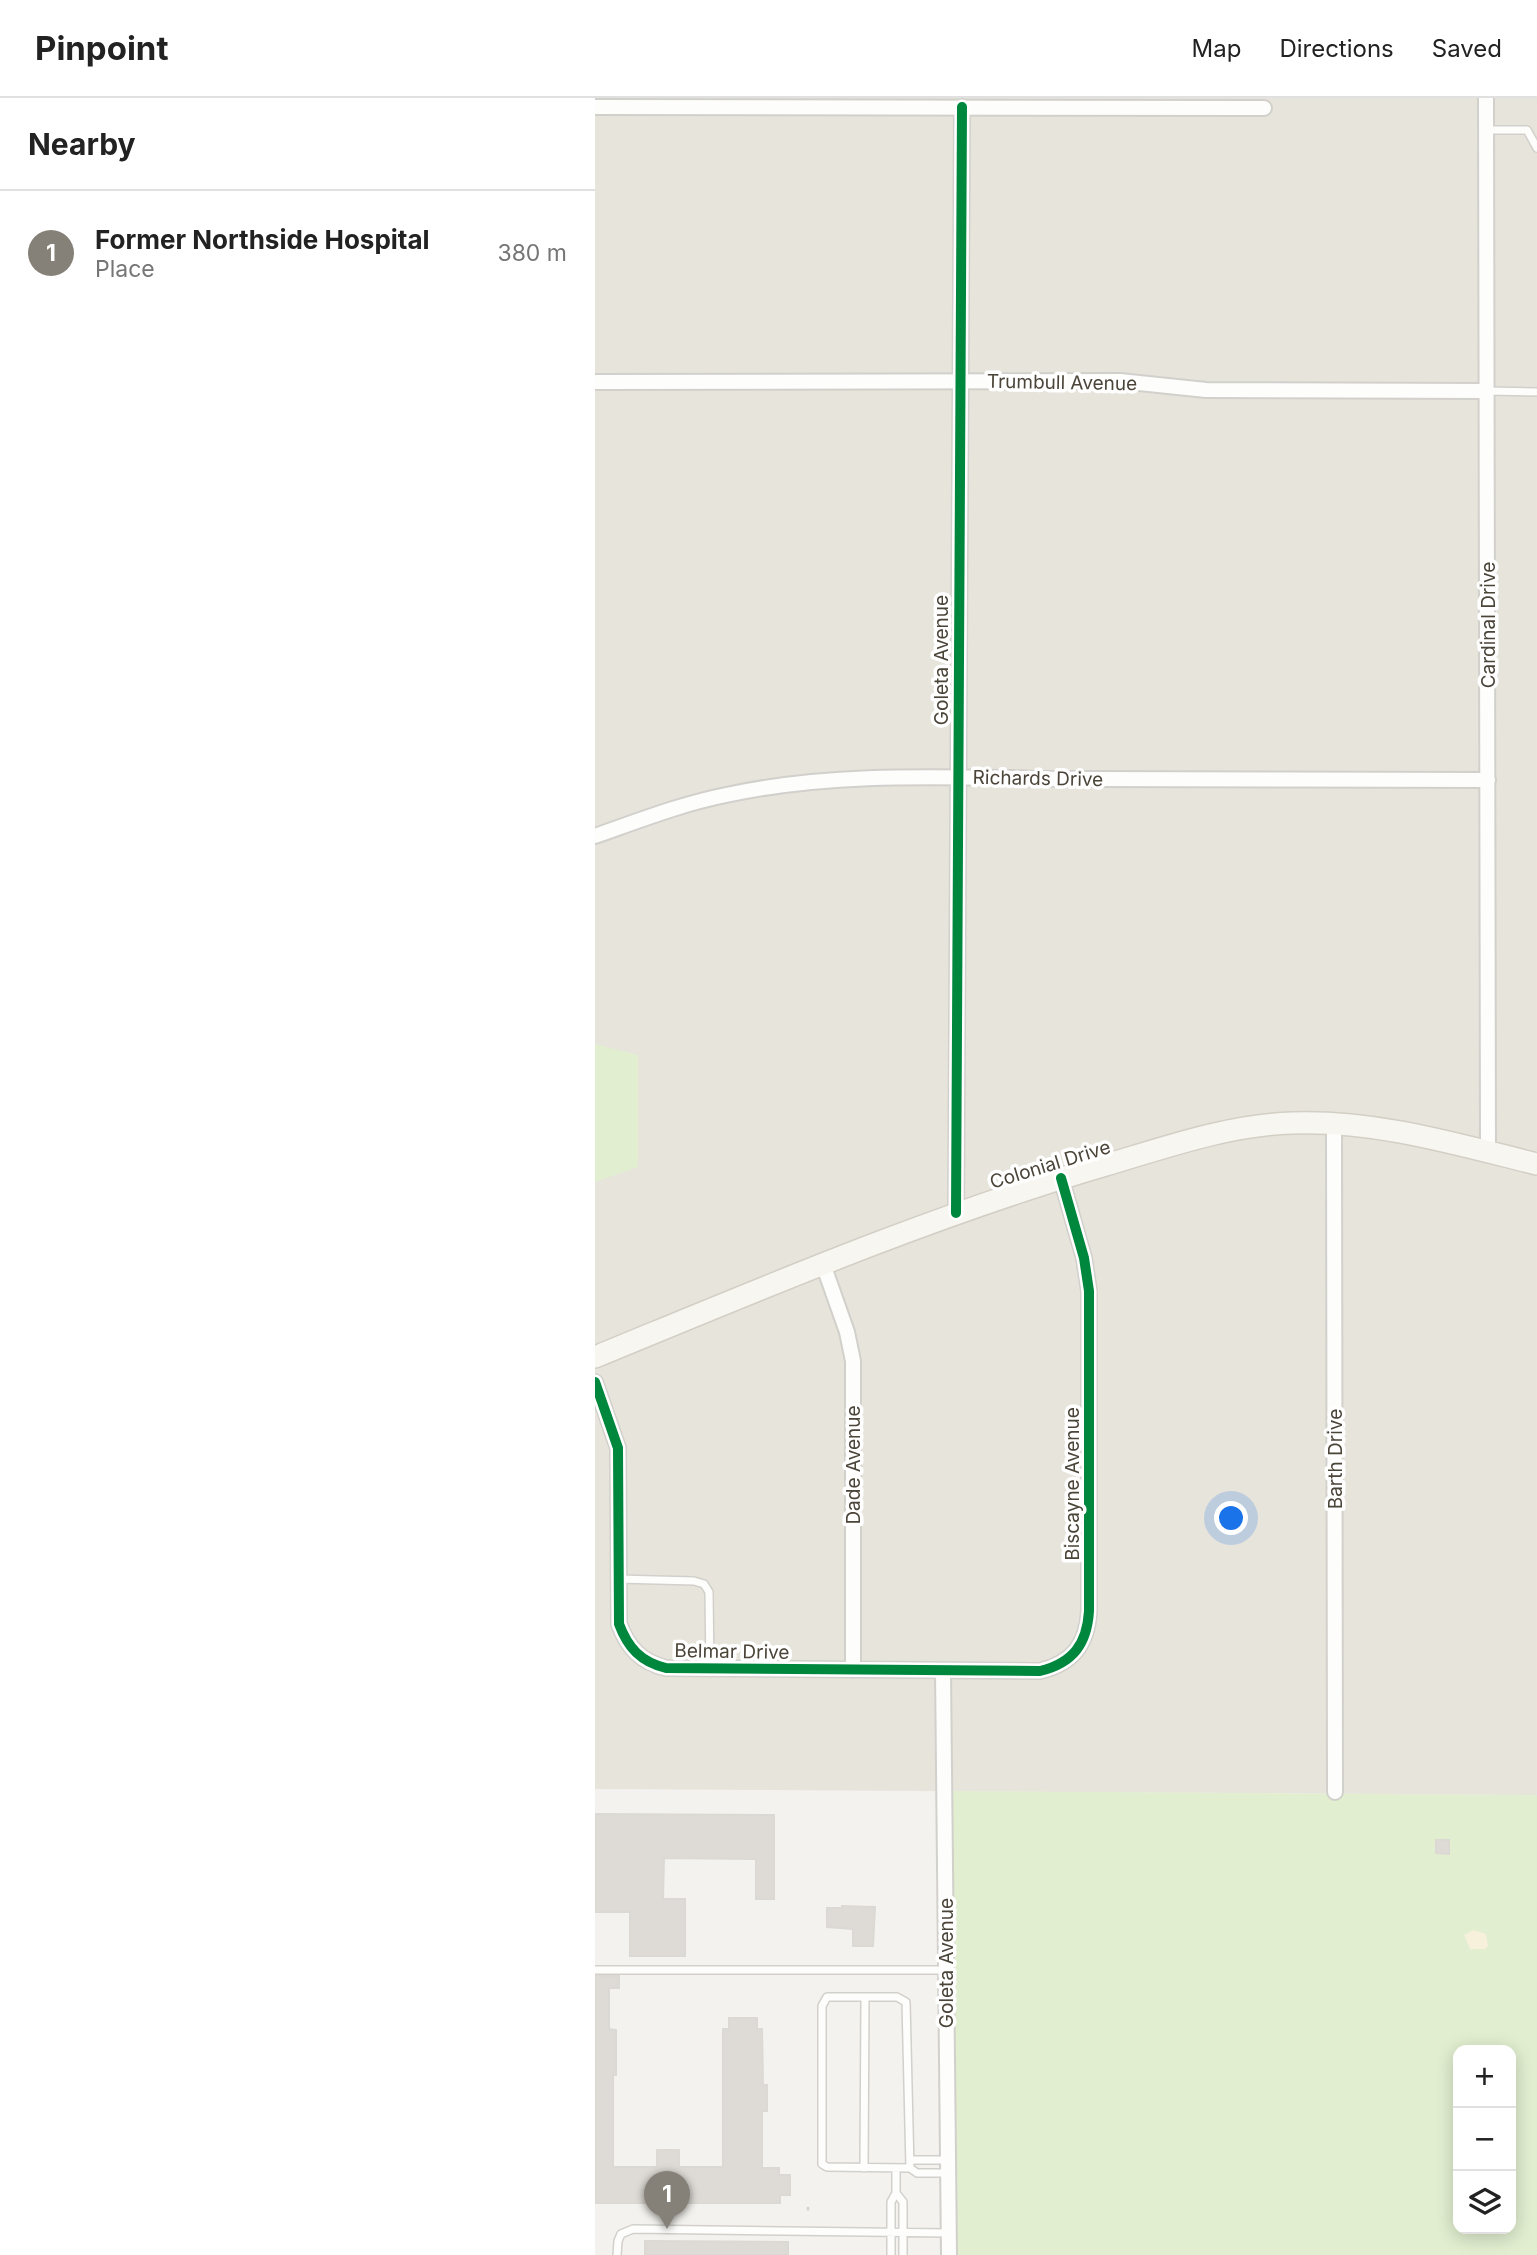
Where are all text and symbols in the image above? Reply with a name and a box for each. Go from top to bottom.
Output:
text: Pinpoint [35,28,168,68]
text: Map [1192,34,1241,63]
text: Directions [1279,34,1394,63]
text: Saved [1432,34,1502,63]
text: Nearby [28,126,136,162]
text: Former Northside Hospital [95,224,430,255]
text: 1 [46,239,56,267]
text: 380 m [497,239,567,267]
text: Place [95,255,155,283]
street label: Trumbull Avenue [987,370,1137,395]
street label: Cardinal Drive [1477,562,1500,688]
street label: Goleta Avenue [930,595,953,725]
street label: Richards Drive [973,766,1103,791]
street label: Colonial Drive [987,1135,1113,1194]
street label: Dade Avenue [842,1405,865,1525]
street label: Biscayne Avenue [1061,1407,1084,1561]
street label: Barth Drive [1324,1409,1347,1509]
your location [1214,1501,1248,1535]
street label: Belmar Drive [674,1639,790,1664]
street label: Goleta Avenue [935,1898,958,2028]
map controls [1453,2045,1516,2234]
button: + [1453,2045,1516,2108]
button: − [1453,2108,1516,2171]
pin: 1 [644,2171,690,2229]
button: layers [1453,2171,1516,2234]

